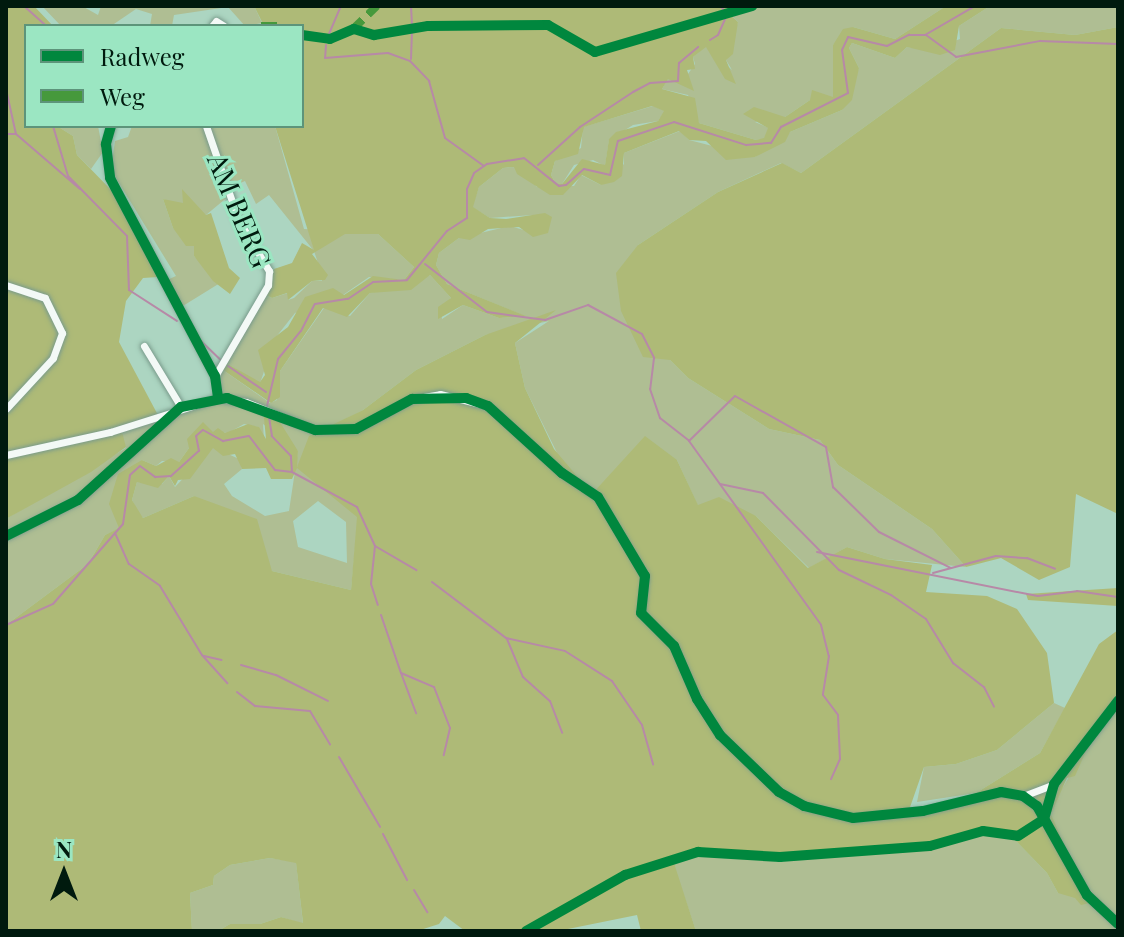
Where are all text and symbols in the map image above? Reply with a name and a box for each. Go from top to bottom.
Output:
legend [24,24,304,128]
text: Radweg [100,40,185,72]
text: Weg [100,80,145,112]
street label: AM BERG [201,148,279,272]
north arrow [24,833,104,913]
text: N [56,834,72,864]

